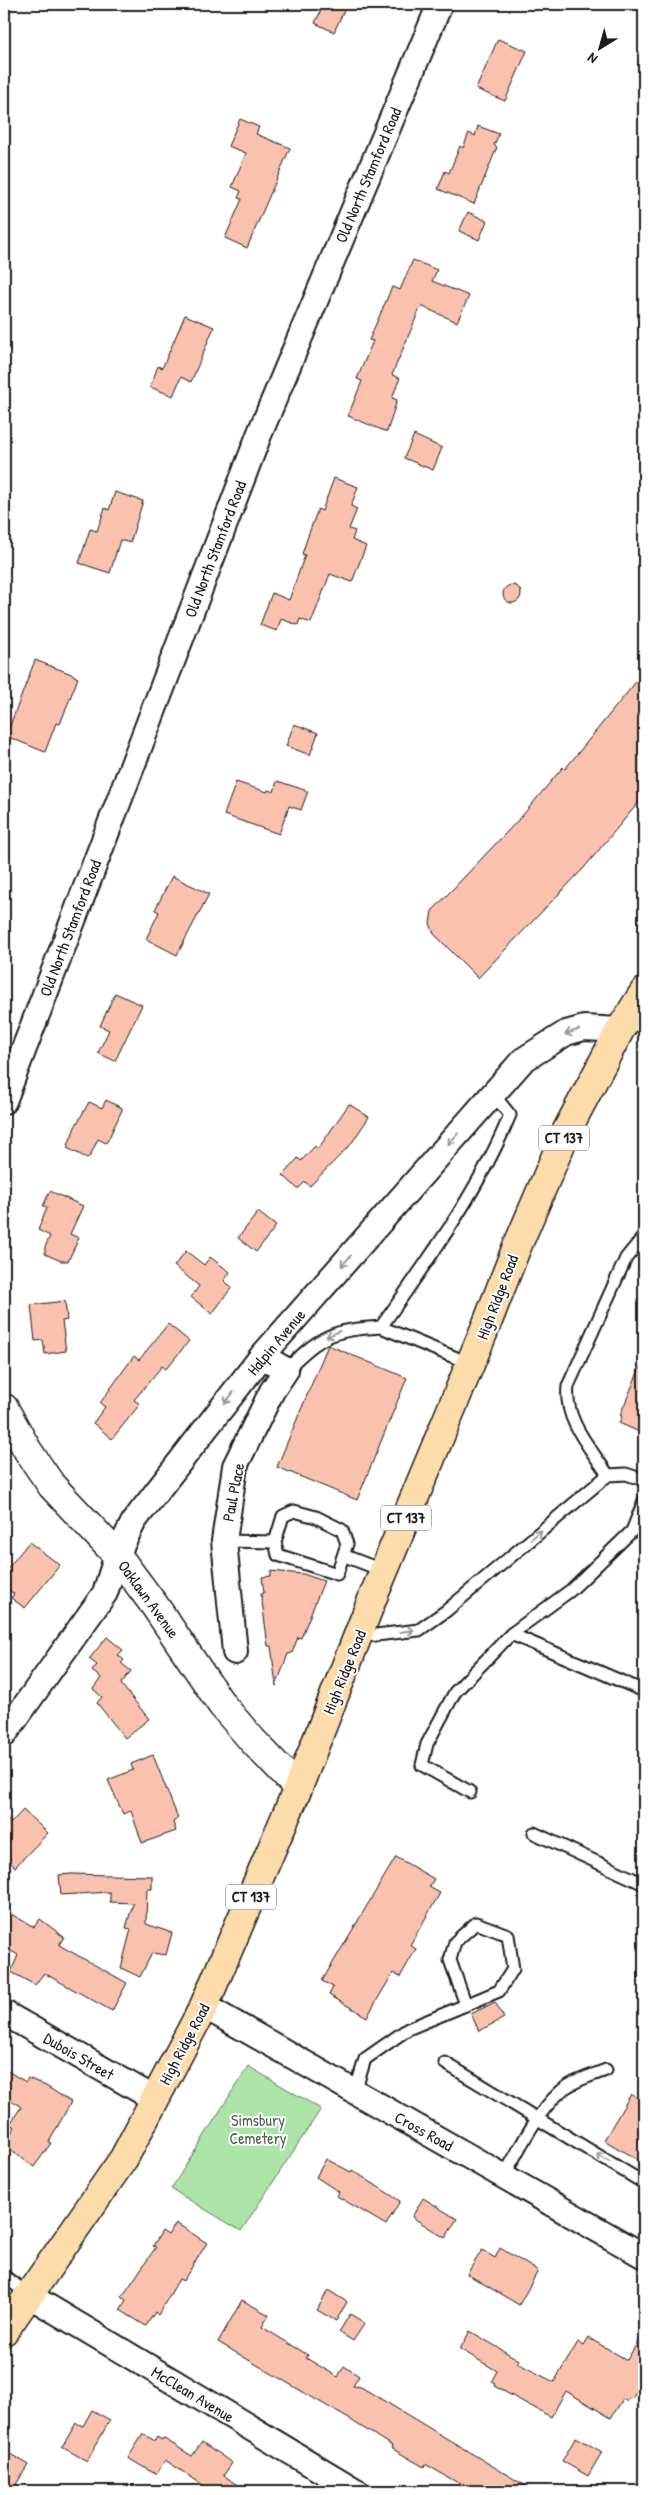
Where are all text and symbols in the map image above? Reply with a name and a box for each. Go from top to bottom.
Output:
north arrow [576,22,626,72]
text: N [583,49,601,69]
street label: Old North Stamford Road [330,104,406,246]
street label: Old North Stamford Road [179,478,251,620]
street label: Old North Stamford Road [34,857,106,999]
one-way arrow [564,1027,580,1037]
road number: CT 137 [539,1126,589,1150]
one-way arrow [448,1132,459,1145]
street label: High Ridge Road [471,1251,523,1343]
one-way arrow [341,1254,352,1267]
street label: Halpin Avenue [242,1304,311,1380]
one-way arrow [326,1330,341,1340]
one-way arrow [224,1391,235,1404]
street label: Paul Place [217,1460,250,1523]
road number: CT 137 [381,1506,431,1530]
one-way arrow [529,1530,542,1541]
street label: Oaklawn Avenue [113,1556,185,1643]
one-way arrow [399,1626,415,1636]
street label: High Ridge Road [317,1627,371,1717]
road number: CT 137 [226,1884,276,1910]
street label: High Ridge Road [153,2000,215,2088]
street label: Dubois Street [40,2027,119,2085]
street label: Cross Road [391,2106,457,2156]
park label: Simsbury Cemetery [229,2109,287,2149]
one-way arrow [596,2152,610,2162]
street label: McClean Avenue [148,2361,239,2428]

